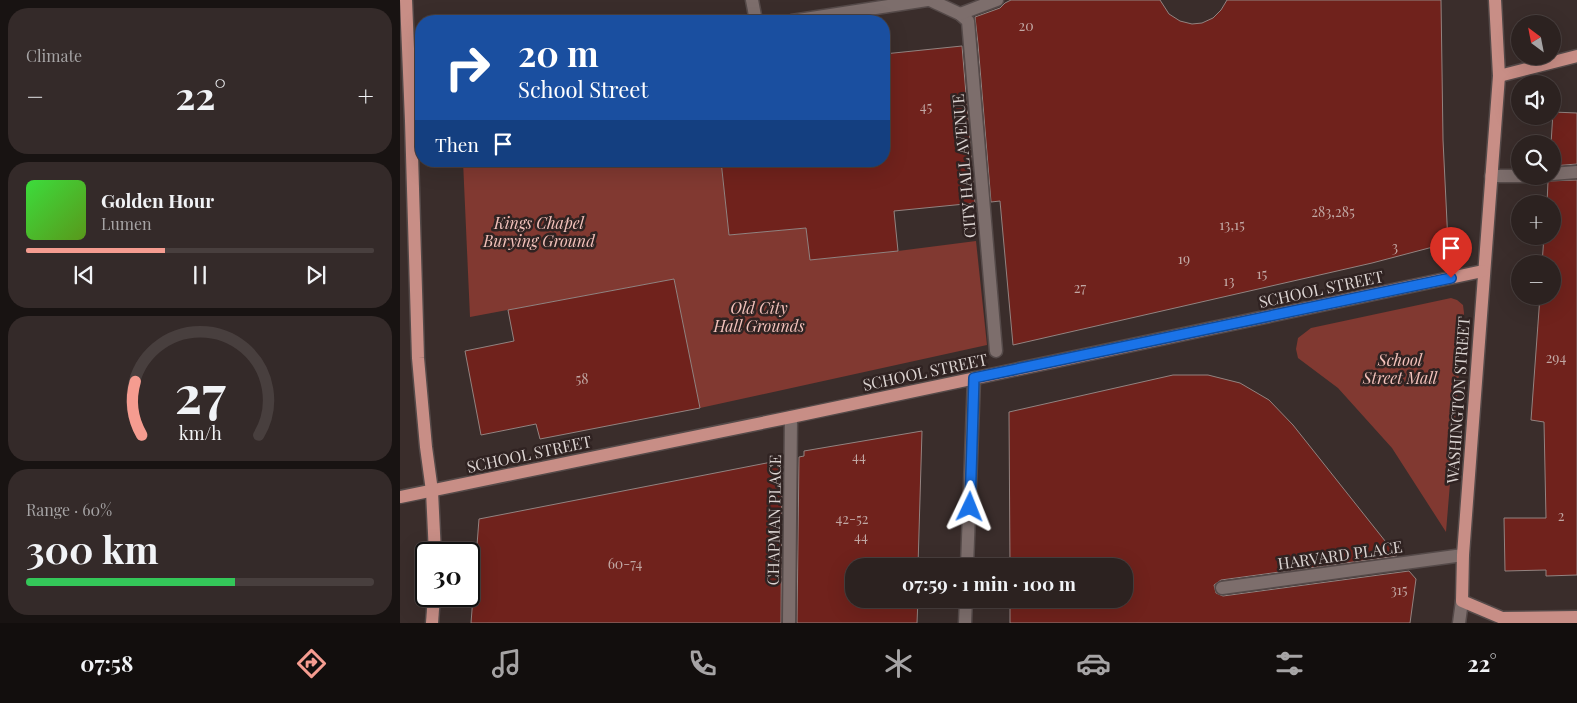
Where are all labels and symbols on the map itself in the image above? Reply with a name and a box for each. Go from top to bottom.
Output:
north arrow [1511,15,1561,65]
house number: 20 [1018,16,1034,35]
street label: CITY HALL AVENUE [947,93,980,239]
house number: 45 [920,97,933,116]
house number: 283,285 [1311,202,1355,221]
park label: Kings Chapel Burying Ground [482,212,596,251]
house number: 13,15 [1219,215,1245,234]
pin [1430,227,1472,278]
house number: 3 [1392,237,1398,256]
house number: 19 [1178,249,1190,268]
house number: 15 [1257,264,1268,283]
street label: SCHOOL STREET [1257,265,1385,312]
house number: 13 [1223,271,1235,290]
house number: 27 [1074,278,1087,297]
park label: Old City Hall Grounds [712,297,805,336]
street label: WASHINGTON STREET [1441,316,1474,485]
street label: SCHOOL STREET [861,348,989,395]
house number: 294 [1546,348,1566,367]
park label: School Street Mall [1362,349,1438,388]
house number: 58 [575,369,589,388]
street label: SCHOOL STREET [465,430,593,477]
house number: 44 [852,447,866,466]
street label: CHAPMAN PLACE [762,454,785,585]
position arrow [943,480,995,532]
house number: 2 [1558,506,1565,525]
house number: 42-52 [835,509,869,528]
house number: 44 [854,527,868,546]
street label: HARVARD PLACE [1276,535,1404,574]
speed limit sign: 30 [415,542,480,607]
house number: 60-74 [608,554,642,573]
house number: 315 [1390,580,1408,599]

